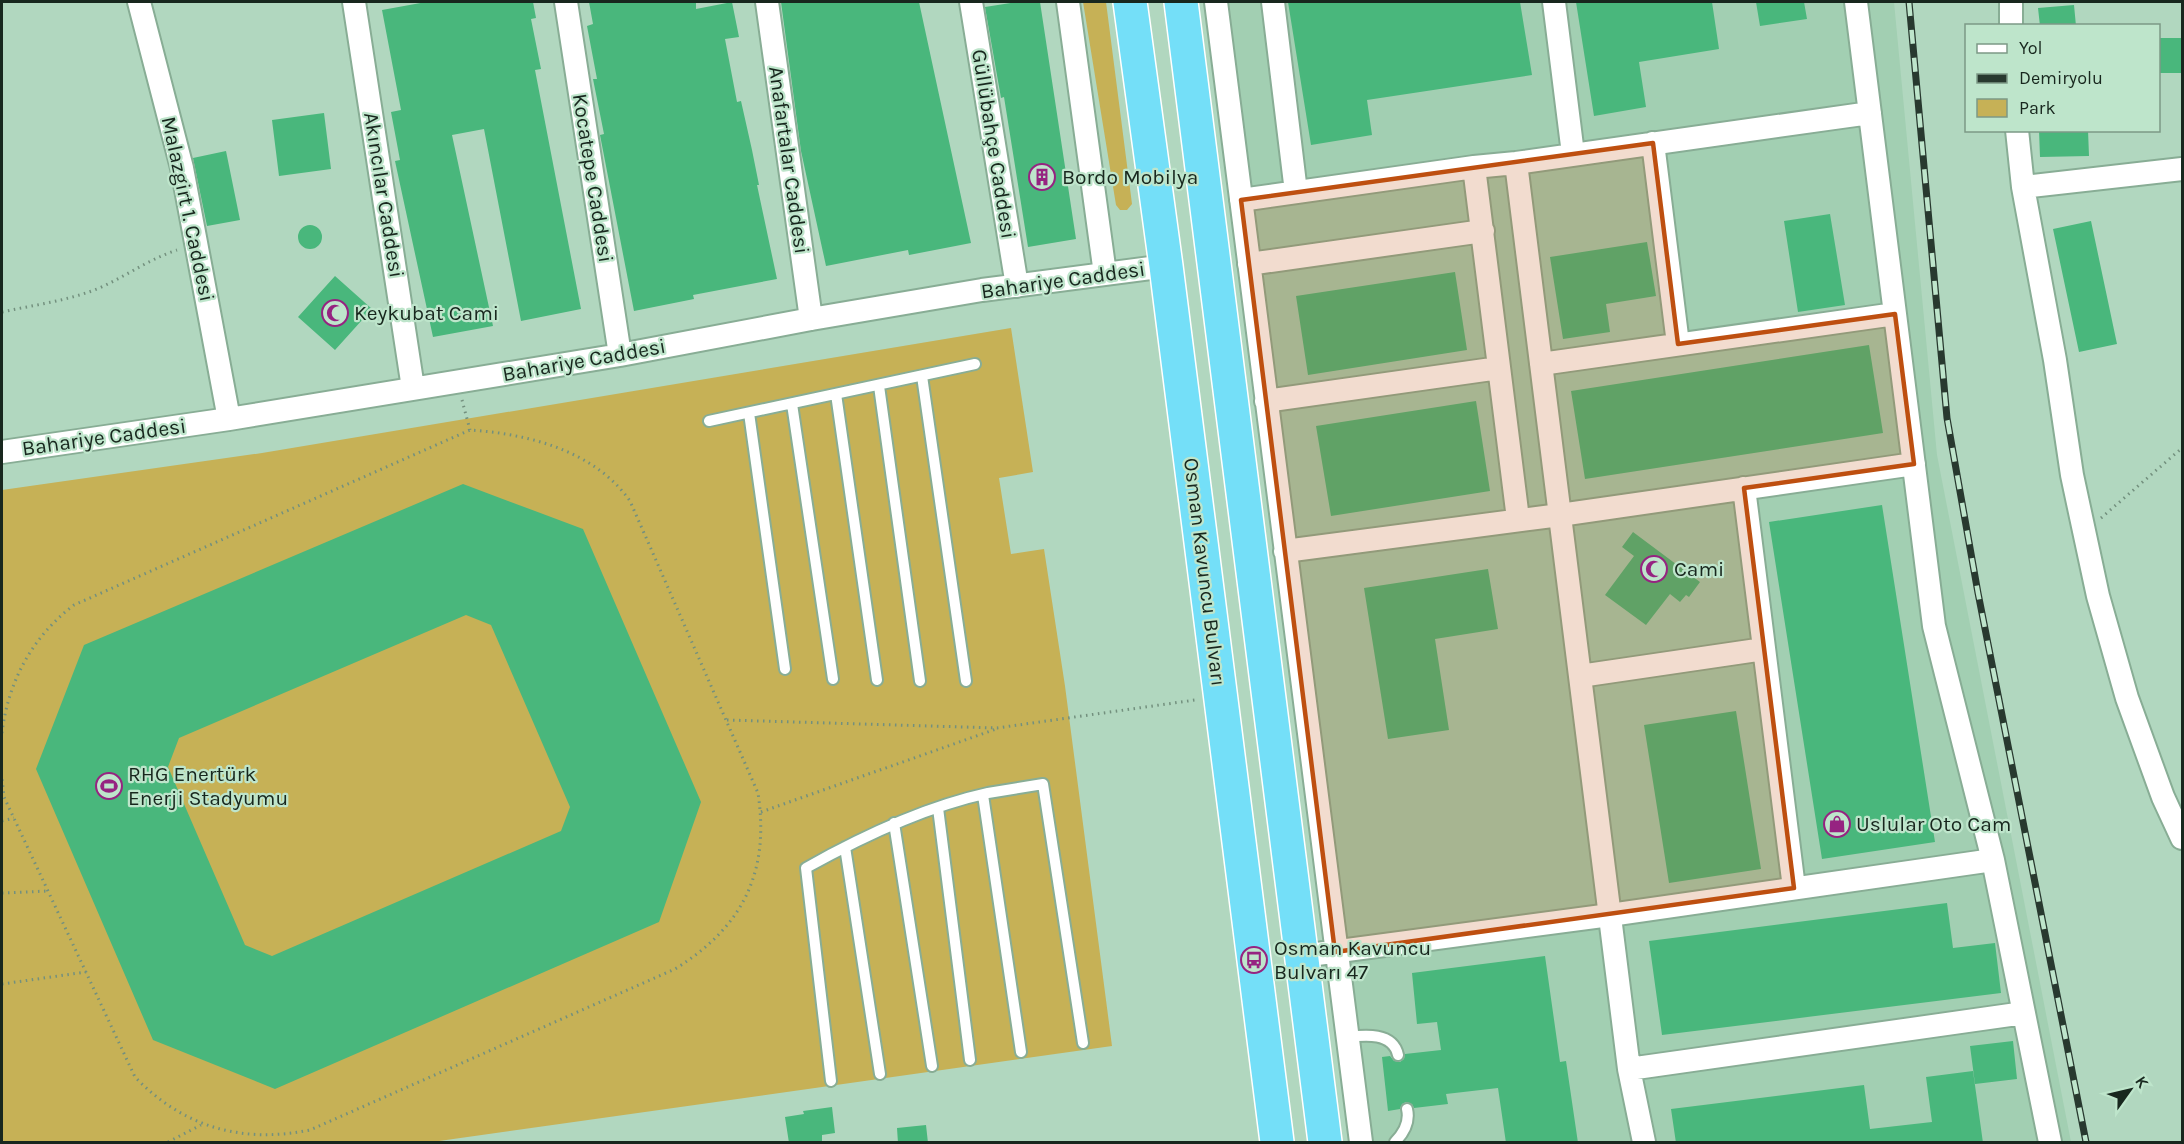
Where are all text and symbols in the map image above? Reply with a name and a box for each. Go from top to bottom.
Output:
legend [1965,24,2160,132]
text: Yol [2019,37,2043,59]
street label: Güllübahçe Caddesi [967,48,1021,240]
street label: Anafartalar Caddesi [764,64,814,256]
text: Demiryolu [2019,67,2103,89]
street label: Kocatepe Caddesi [568,92,618,264]
text: Park [2019,97,2056,119]
street label: Akıncılar Caddesi [359,110,409,280]
street label: Malazgirt 1. Caddesi [157,114,219,304]
building icon: Bordo Mobilya [1027,162,1057,192]
place label: Bordo Mobilya [1062,165,1198,189]
street label: Bahariye Caddesi [979,257,1147,303]
mosque icon: Keykubat Cami [320,298,350,328]
place label: Keykubat Cami [354,301,499,325]
street label: Bahariye Caddesi [500,334,668,386]
street label: Bahariye Caddesi [20,414,188,460]
street label: Osman Kavuncu Bulvarı [1179,456,1231,688]
mosque icon: Cami [1639,554,1669,584]
place label: Cami [1674,557,1724,581]
place label: RHG Enertürk Enerji Stadyumu [128,762,288,810]
sports icon: RHG Enertürk Enerji Stadyumu [94,771,124,801]
shop icon: Uslular Oto Cam [1822,809,1852,839]
place label: Uslular Oto Cam [1856,812,2011,836]
place label: Osman Kavuncu Bulvarı 47 [1274,936,1431,984]
bus stop icon: Osman Kavuncu Bulvarı 47 [1239,945,1269,975]
north arrow [2100,1060,2160,1120]
text: K [2131,1072,2153,1092]

